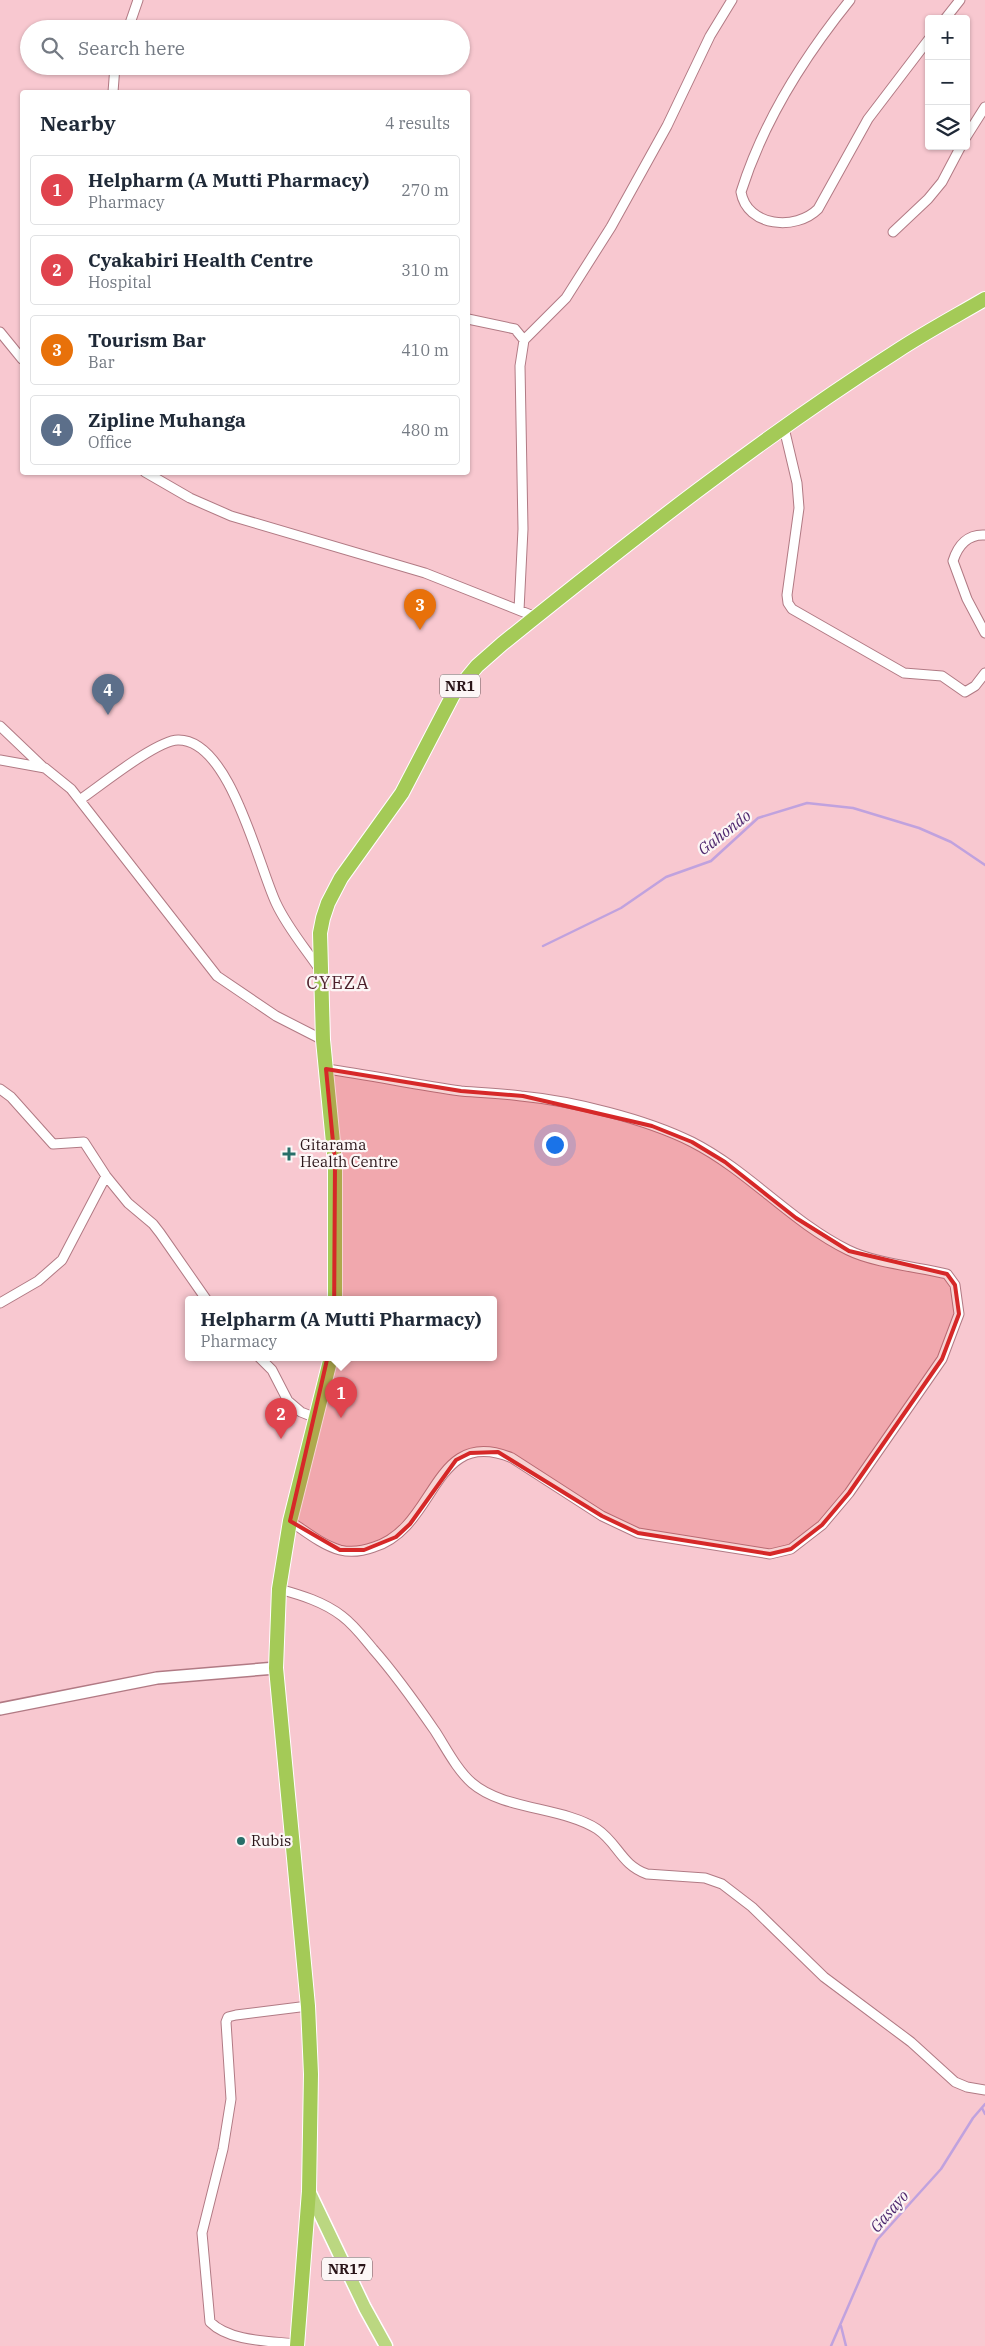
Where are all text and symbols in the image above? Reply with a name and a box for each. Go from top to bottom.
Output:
map controls [925,15,970,150]
button: + [925,15,970,60]
search box [20,20,470,75]
icon: search [38,34,66,62]
text: Search here [78,36,185,60]
button: − [925,60,970,105]
button: layers [925,105,970,150]
text: Nearby [40,109,116,137]
text: 4 results [385,113,450,133]
text: Helpharm (A Mutti Pharmacy) [88,168,369,192]
text: 1 [52,180,62,200]
text: 270 m [401,180,449,200]
text: Pharmacy [88,192,165,212]
text: Cyakabiri Health Centre [88,248,313,272]
text: 2 [52,260,62,280]
text: 310 m [401,260,449,280]
text: Hospital [88,272,151,292]
text: Tourism Bar [88,328,206,352]
text: 3 [52,340,62,360]
text: 410 m [401,340,449,360]
text: Bar [88,352,115,372]
text: Zipline Muhanga [88,408,246,432]
text: 4 [52,420,62,440]
text: 480 m [401,420,449,440]
text: Office [88,432,132,452]
pin: 3 [404,589,436,630]
pin: 4 [92,674,124,715]
road number: NR1 [440,674,480,698]
water label: Gahondo [693,805,755,859]
district label: CYEZA [306,971,370,994]
your location [542,1132,568,1158]
place label: Gitarama Health Centre [300,1135,398,1171]
marker: Gitarama Health Centre [282,1147,296,1161]
popup [185,1296,497,1361]
text: Helpharm (A Mutti Pharmacy) [200,1307,482,1331]
text: Pharmacy [200,1331,277,1351]
pin: 1 [325,1377,357,1418]
pin: 2 [265,1398,297,1439]
place label: Rubis [251,1831,291,1850]
marker: Rubis [235,1835,247,1847]
water label: Gasayo [865,2186,913,2236]
road number: NR17 [322,2258,372,2280]

